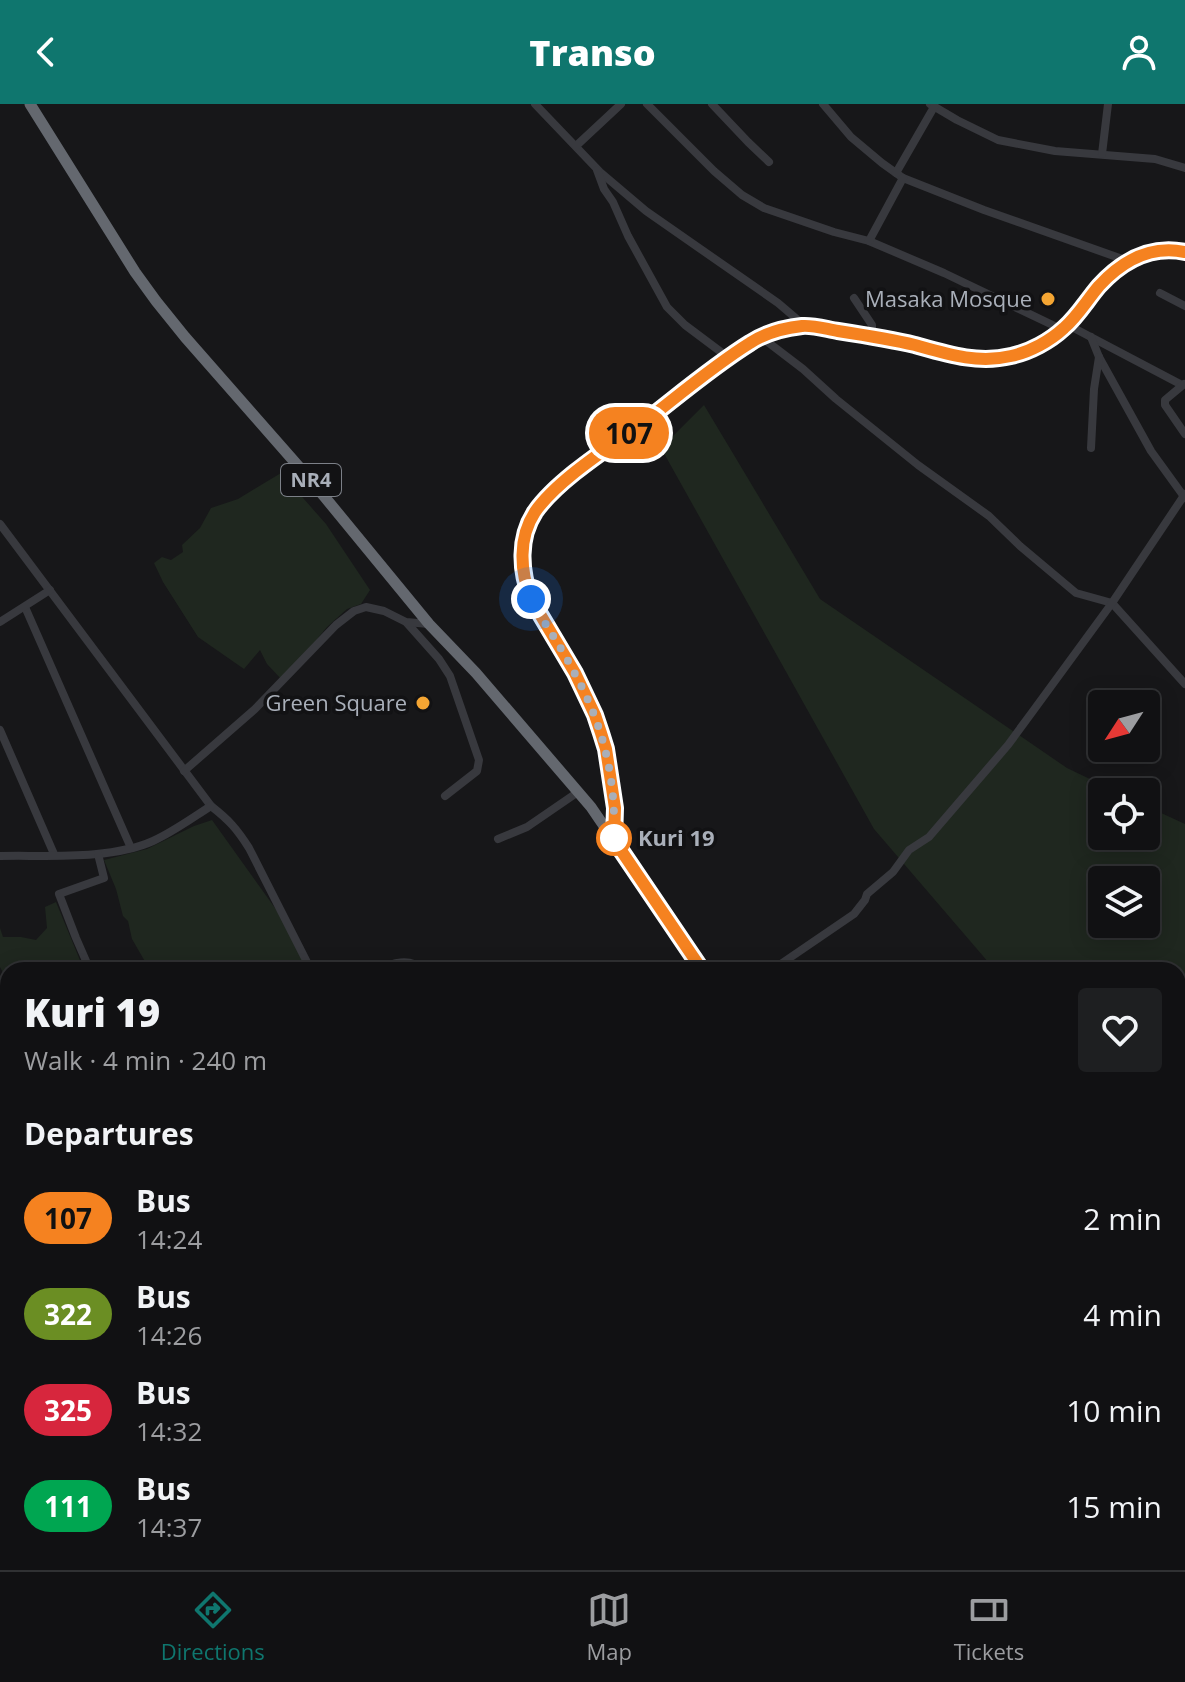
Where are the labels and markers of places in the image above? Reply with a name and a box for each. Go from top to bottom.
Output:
place label: Masaka Mosque [865,283,1032,313]
marker: Masaka Mosque [1039,290,1057,308]
place label: Green Square [266,687,407,717]
marker: Green Square [414,694,432,712]
marker: Kuri 19 [597,821,631,855]
place label: Kuri 19 [638,822,715,852]

